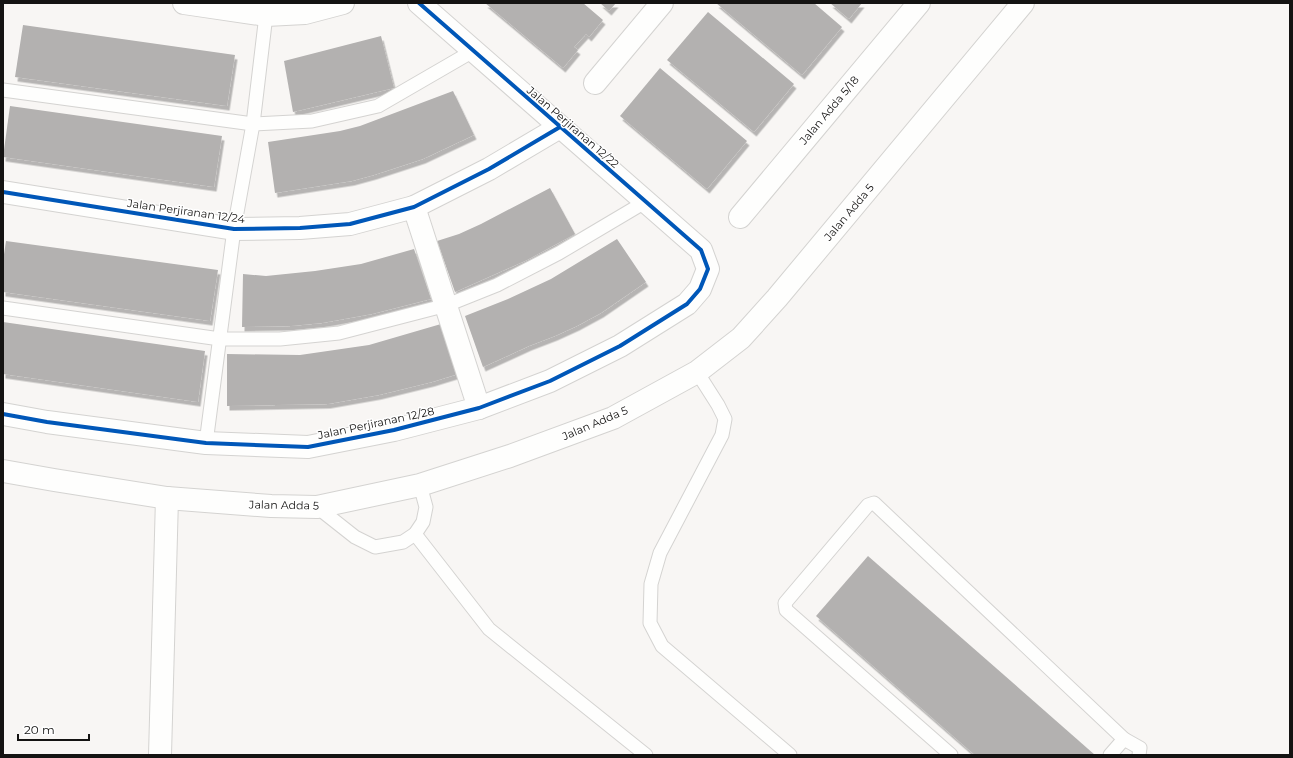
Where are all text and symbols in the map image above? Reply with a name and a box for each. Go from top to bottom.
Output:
street label: Jalan Adda 5/18 [796,73,862,148]
street label: Jalan Perjiranan 12/22 [523,82,622,171]
street label: Jalan Adda 5 [820,181,877,244]
street label: Jalan Perjiranan 12/24 [125,196,246,226]
street label: Jalan Adda 5 [559,403,630,444]
street label: Jalan Perjiranan 12/28 [316,404,435,442]
street label: Jalan Adda 5 [248,497,319,513]
scale bar [18,716,89,742]
text: 20 m [24,722,55,737]

